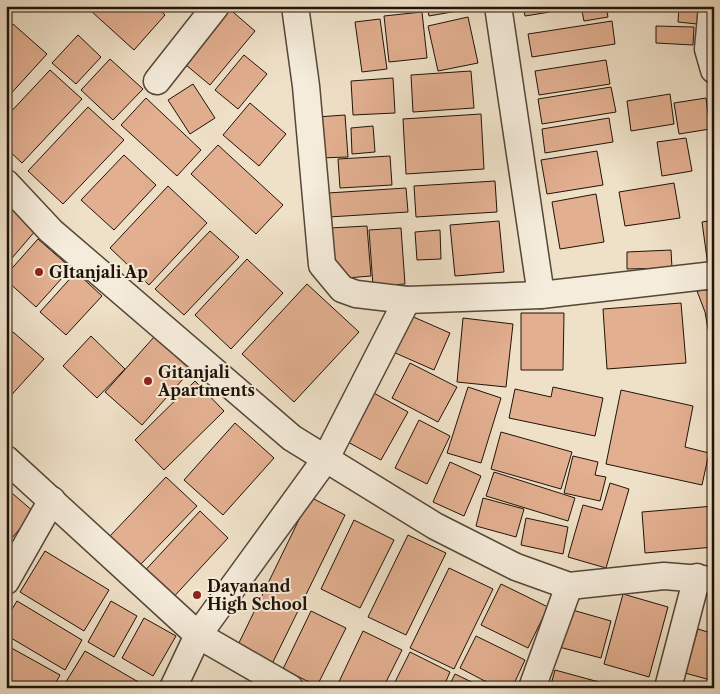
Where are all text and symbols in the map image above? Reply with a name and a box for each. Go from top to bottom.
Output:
place label: GItanjali Ap [49,262,148,282]
marker: GItanjali Ap [33,266,45,278]
place label: Gitanjali Apartments [157,362,255,400]
marker: Gitanjali Apartments [142,375,154,387]
place label: Dayanand High School [207,576,308,614]
marker: Dayanand High School [191,589,203,601]

